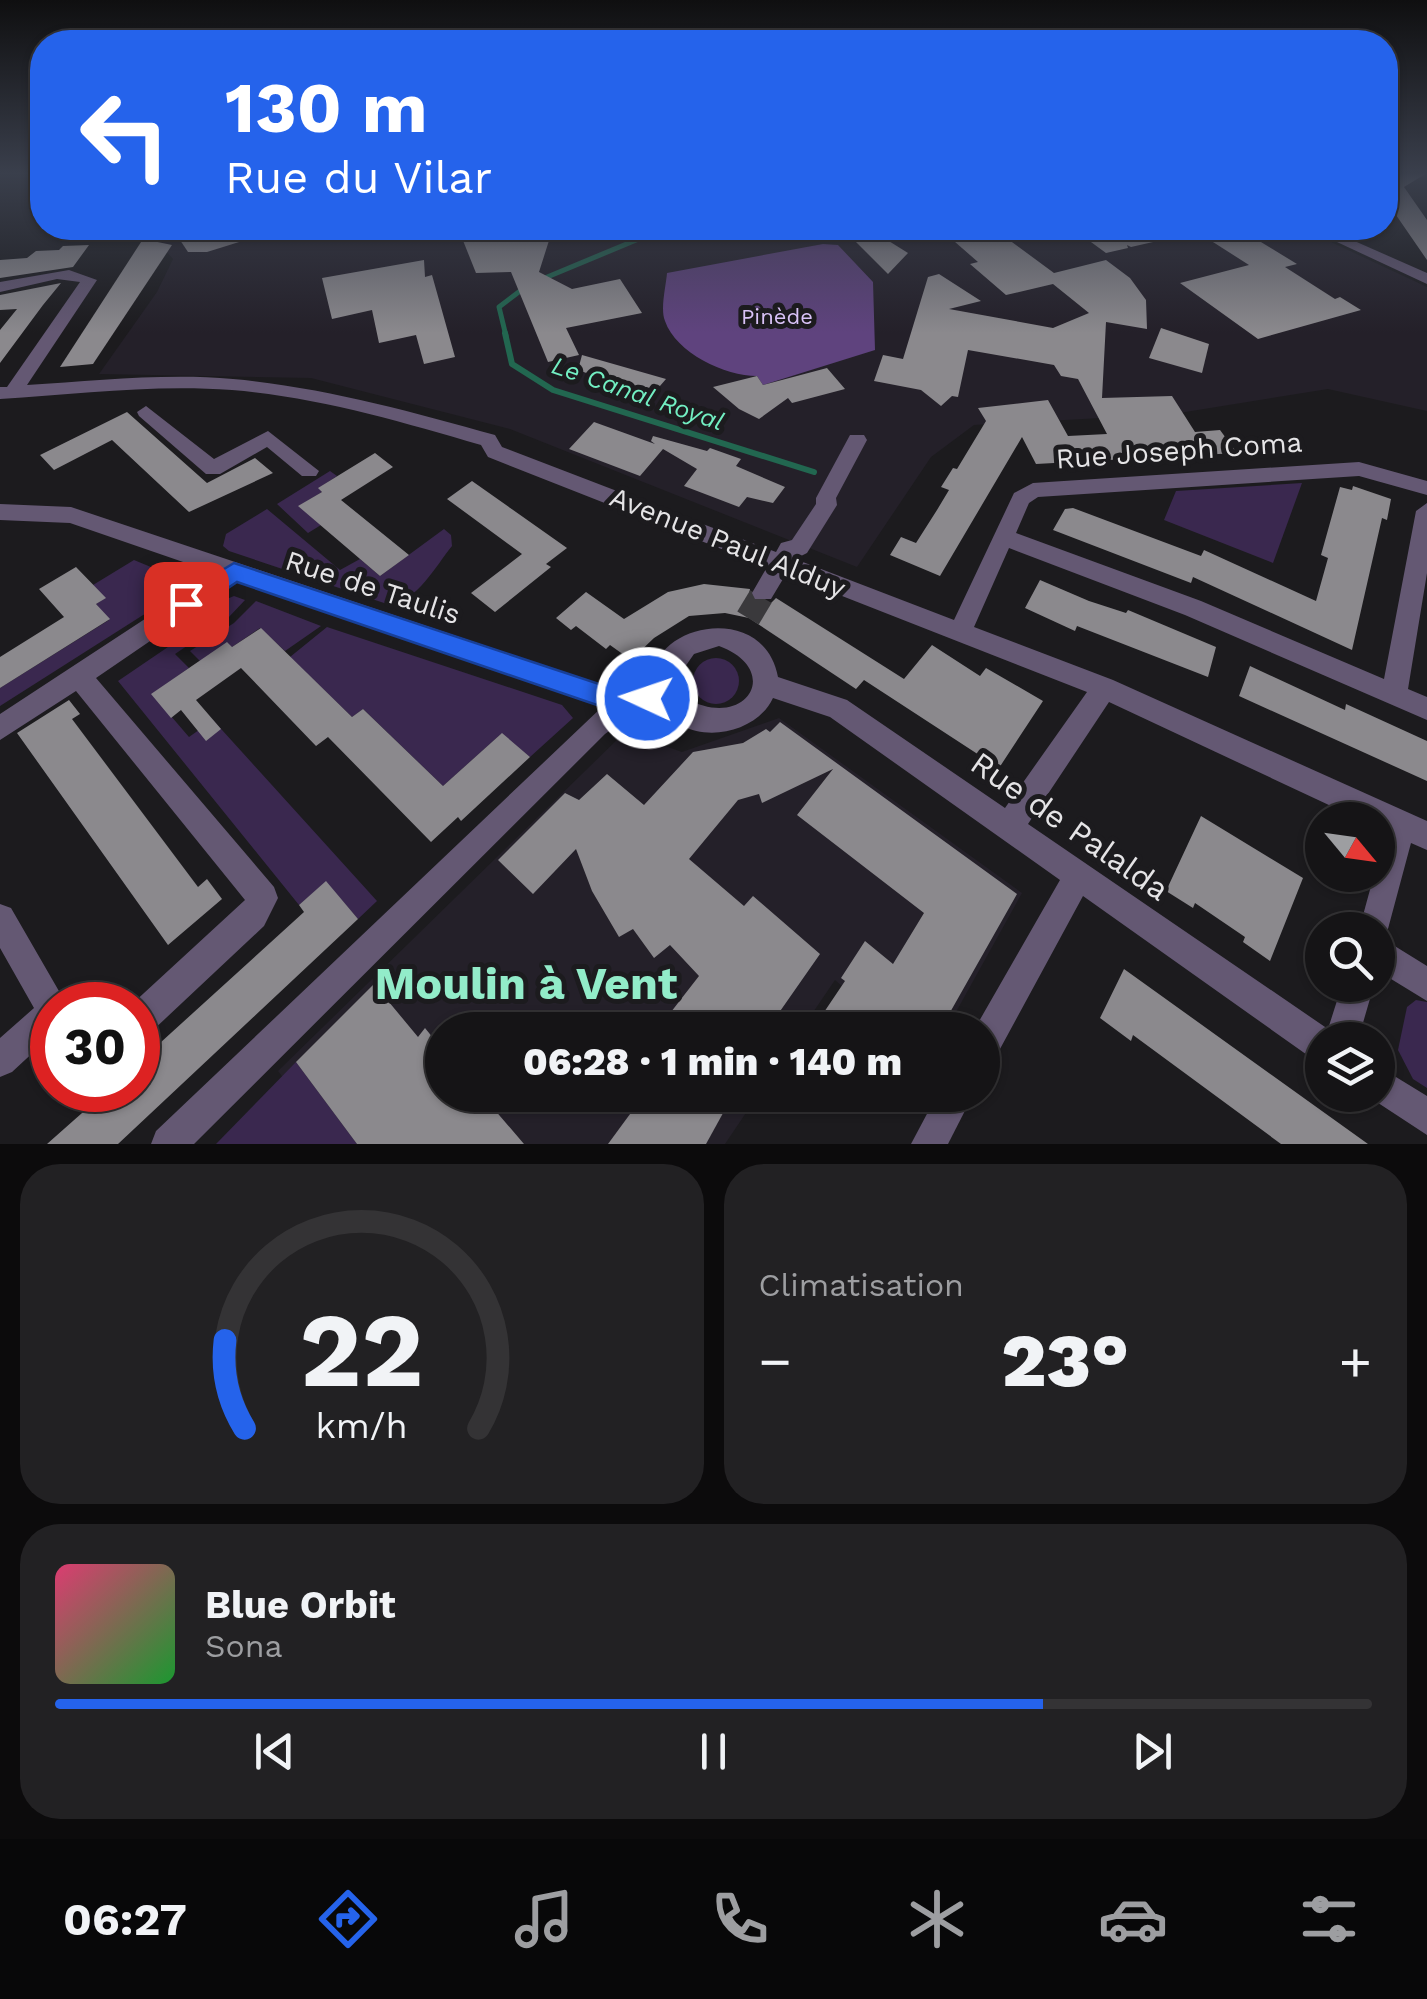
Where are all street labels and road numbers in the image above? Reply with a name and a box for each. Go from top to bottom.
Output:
street label: Rue Joseph Coma [1055,425,1304,476]
street label: Avenue Paul Alduy [605,480,851,605]
street label: Rue de Taulis [281,544,464,631]
street label: Rue de Palalda [964,744,1176,908]

